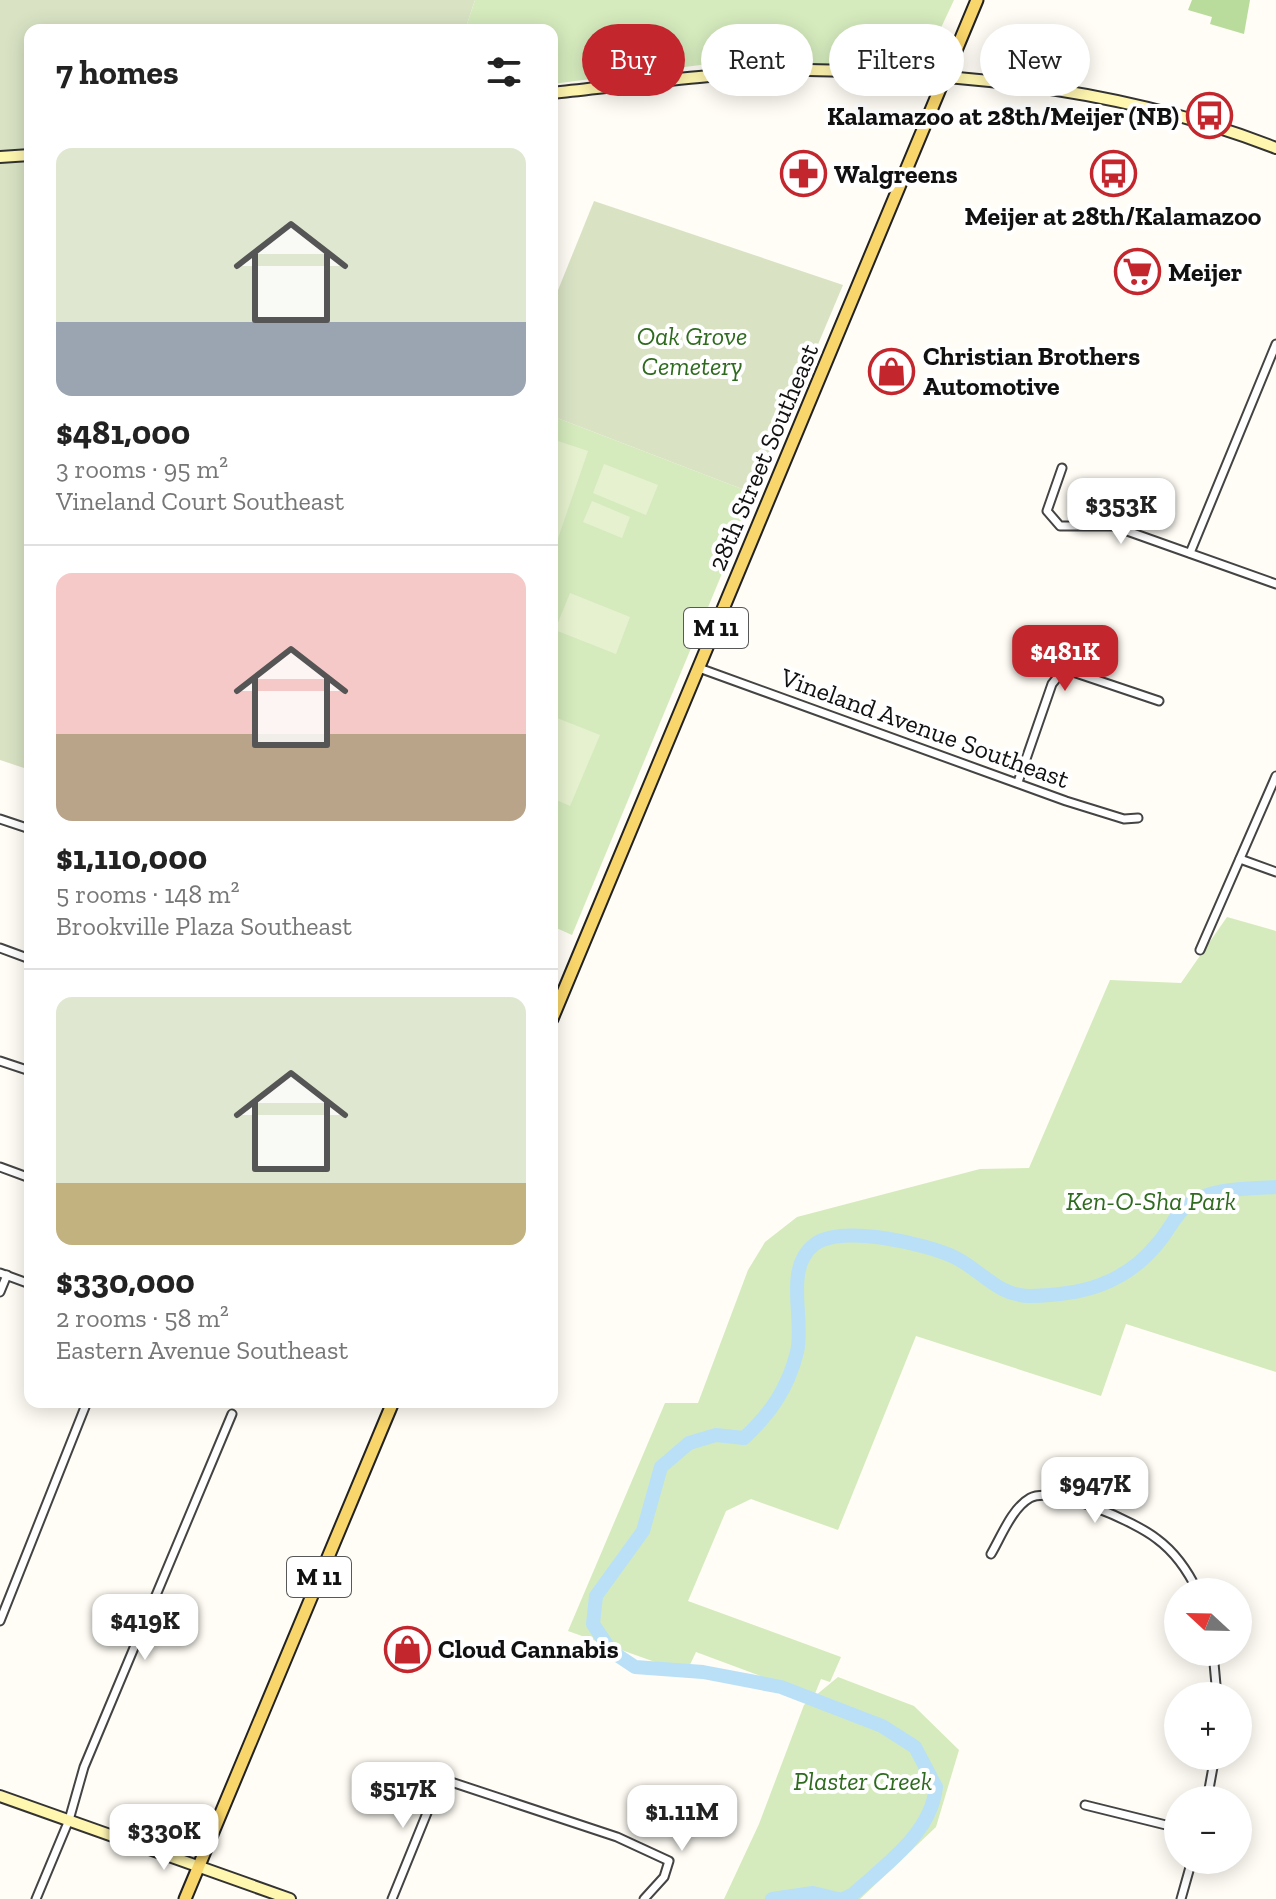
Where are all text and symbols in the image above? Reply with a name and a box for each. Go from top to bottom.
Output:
chip: Buy [582,24,685,96]
chip: Rent [701,24,813,96]
chip: Filters [829,24,964,96]
chip: New [980,24,1090,96]
icon: filters [482,50,526,94]
text: 7 homes [56,52,179,93]
bus stop icon: Kalamazoo at 28th/Meijer (NB) [1186,92,1234,140]
place label: Kalamazoo at 28th/Meijer (NB) [827,100,1179,132]
bus stop icon: Meijer at 28th/Kalamazoo [1089,149,1137,197]
pharmacy icon: Walgreens [779,150,827,198]
place label: Walgreens [834,158,958,190]
icon: home [219,200,363,344]
place label: Meijer at 28th/Kalamazoo [965,200,1262,232]
supermarket icon: Meijer [1113,248,1161,296]
place label: Meijer [1168,256,1242,288]
park label: Oak Grove Cemetery [637,320,747,382]
street label: 28th Street Southeast [701,338,825,575]
place label: Christian Brothers Automotive [923,340,1140,402]
shop icon: Christian Brothers Automotive [868,347,916,395]
text: $481,000 [56,412,190,453]
text: 3 rooms · 95 m² [56,453,228,485]
pin: $353K [1065,478,1177,546]
text: Vineland Court Southeast [56,485,344,517]
text: $353K [1085,488,1157,520]
road number: M 11 [684,608,748,648]
icon: home [219,625,363,769]
pin: $481K [1009,625,1121,693]
text: $481K [1030,635,1100,667]
street label: Vineland Avenue Southeast [775,661,1074,795]
text: $1,110,000 [56,837,207,878]
text: 5 rooms · 148 m² [56,878,240,910]
text: Brookville Plaza Southeast [56,910,352,942]
icon: home [219,1049,363,1193]
park label: Ken-O-Sha Park [1066,1185,1236,1217]
text: $330,000 [56,1261,195,1302]
text: 2 rooms · 58 m² [56,1302,229,1334]
text: Eastern Avenue Southeast [56,1334,348,1366]
pin: $947K [1039,1457,1151,1525]
text: $947K [1059,1467,1131,1499]
road number: M 11 [287,1557,351,1597]
north arrow [1164,1578,1252,1666]
map controls [1164,1578,1252,1874]
pin: $419K [89,1594,201,1662]
text: $419K [110,1604,180,1636]
shop icon: Cloud Cannabis [383,1625,431,1673]
place label: Cloud Cannabis [438,1633,619,1665]
button: + [1164,1682,1252,1770]
pin: $517K [347,1762,459,1830]
park label: Plaster Creek [794,1765,932,1797]
text: $517K [370,1772,436,1804]
pin: $1.11M [617,1785,747,1853]
button: − [1164,1786,1252,1874]
text: $1.11M [645,1795,719,1827]
pin: $330K [108,1804,220,1872]
text: $330K [128,1814,200,1846]

